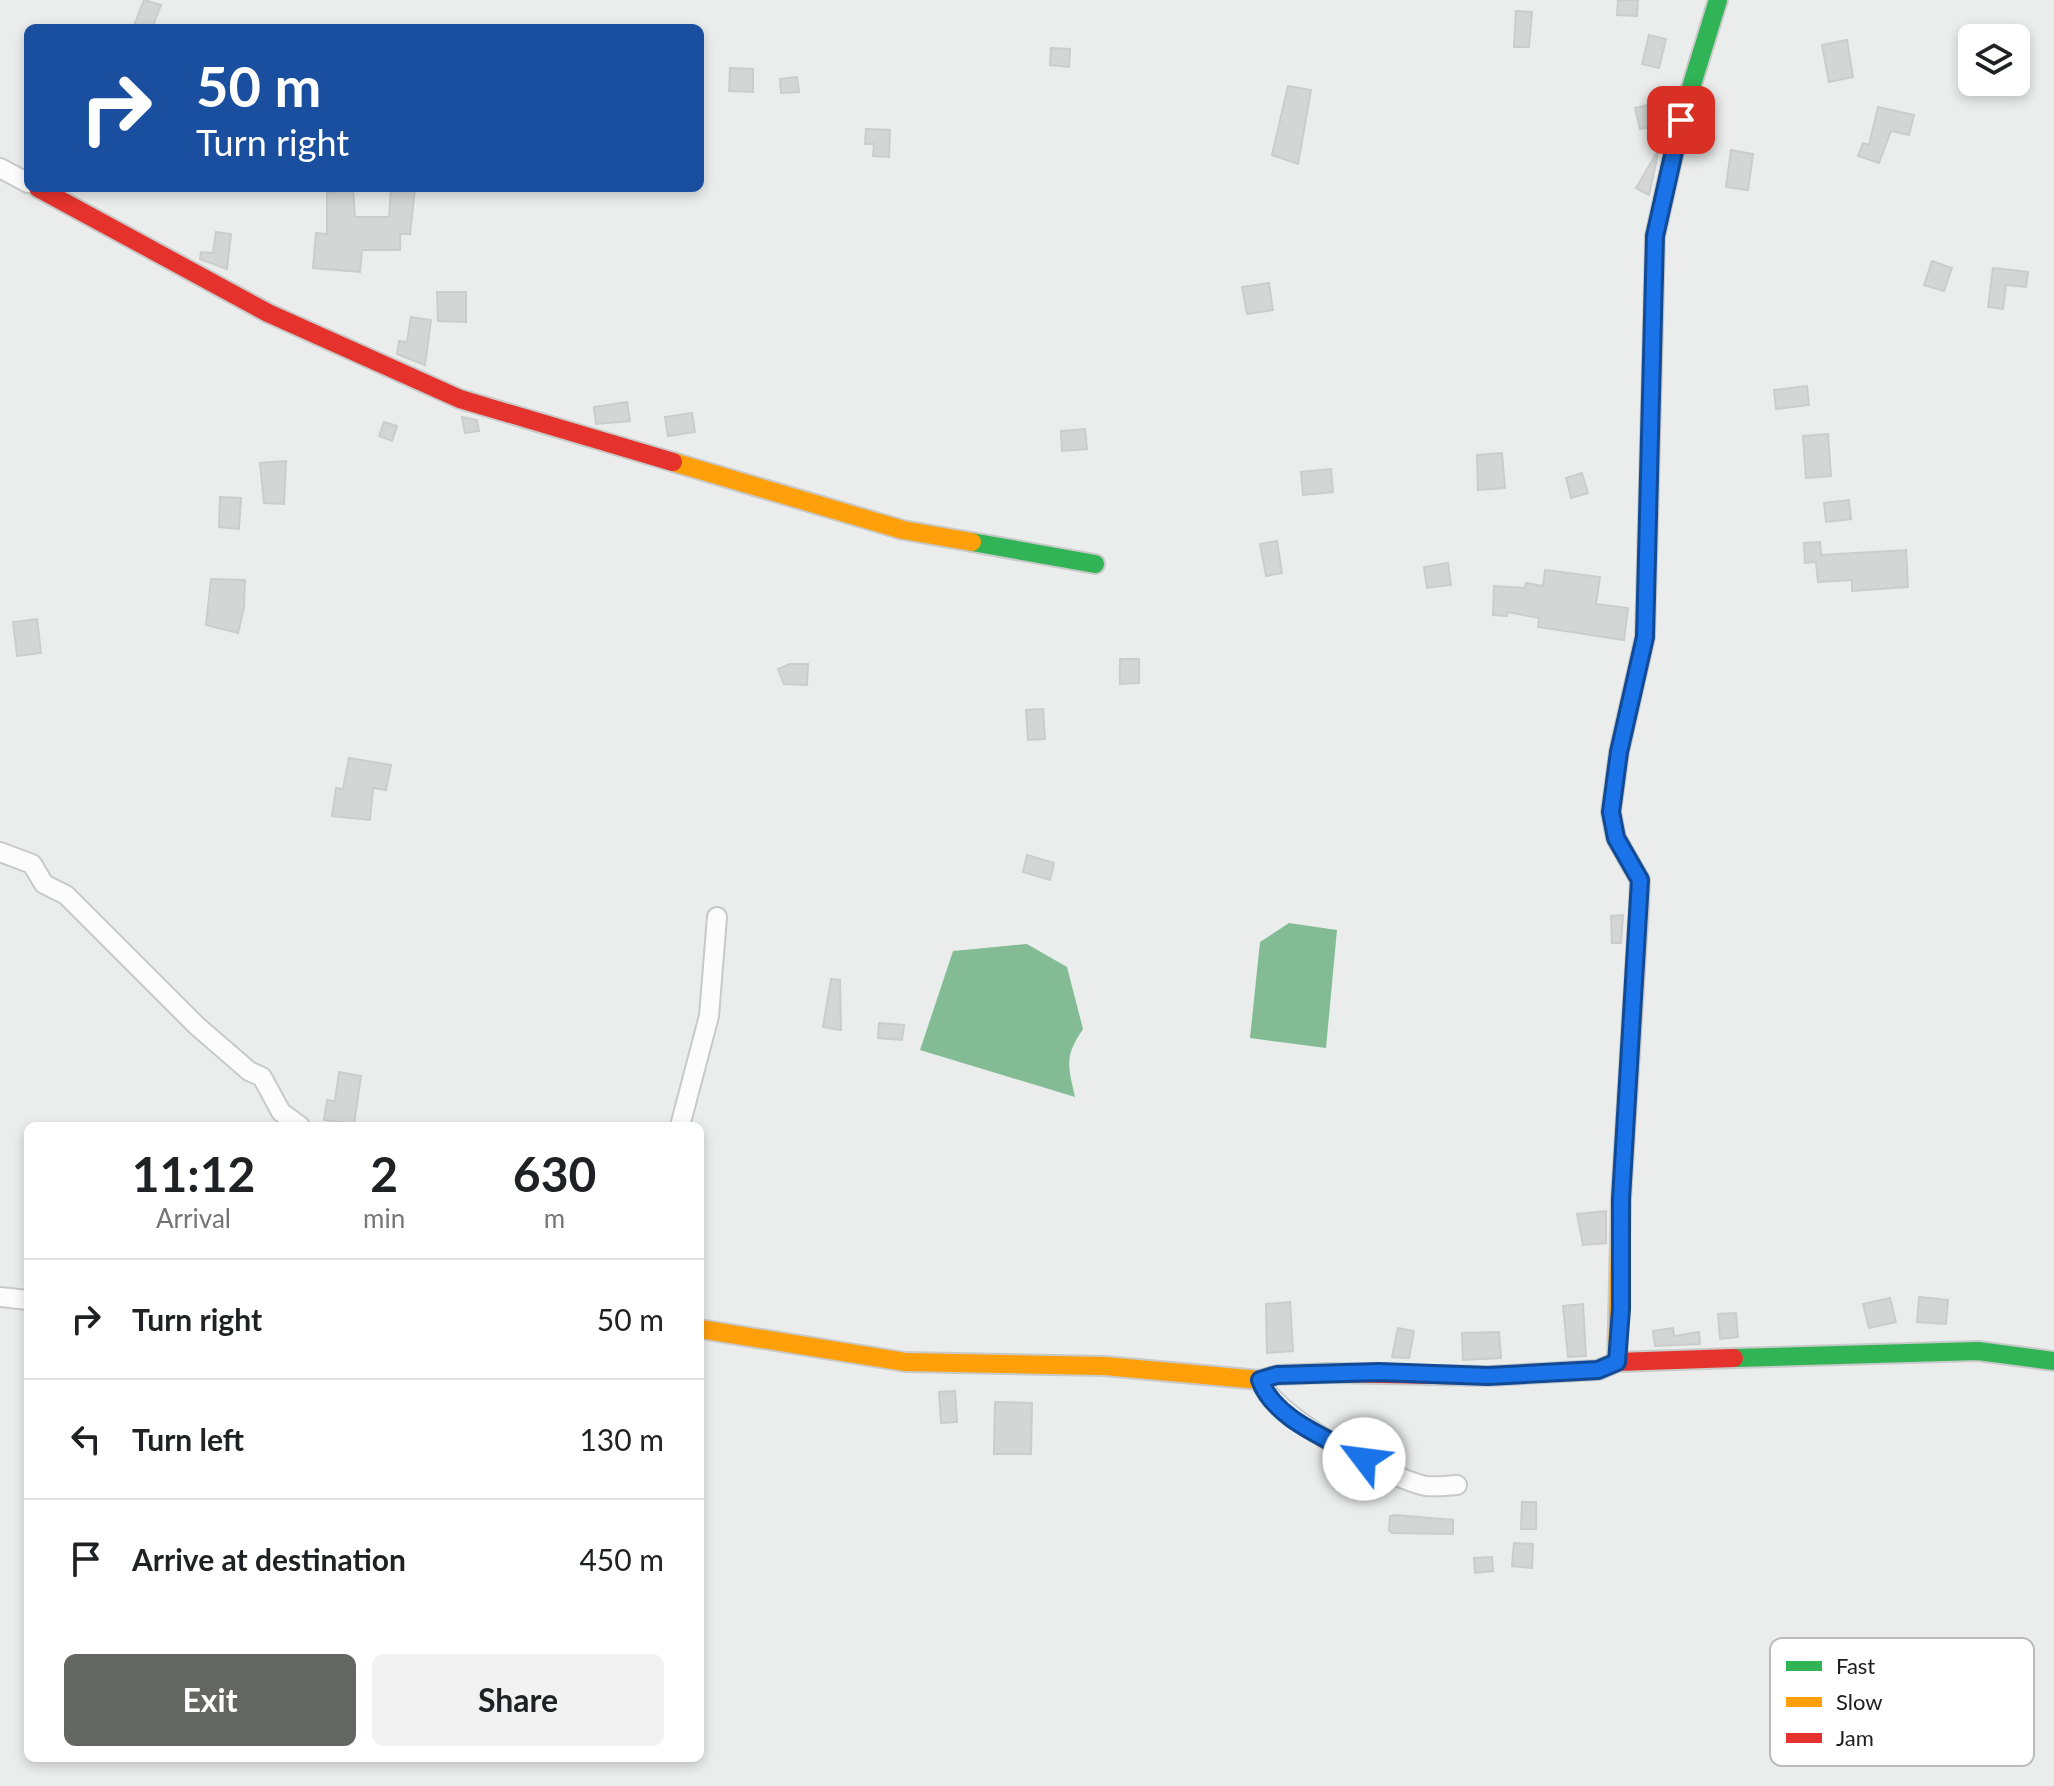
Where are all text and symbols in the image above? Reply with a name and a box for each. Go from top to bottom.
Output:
map controls [1958,24,2030,96]
button: layers [1958,24,2030,96]
text: 50 m [196,52,321,119]
icon: right [64,56,168,160]
pin [1647,86,1715,154]
icon: arrive [1659,98,1703,142]
text: Turn right [196,120,349,164]
text: 11:12 [132,1145,255,1202]
text: 2 [370,1145,398,1202]
text: 630 [513,1145,596,1202]
text: Arrival [156,1202,231,1234]
text: min [363,1202,405,1234]
text: m [544,1202,565,1234]
icon: right [64,1297,108,1341]
text: Turn right [132,1301,262,1337]
text: 50 m [597,1301,664,1337]
icon: left [64,1417,108,1461]
position arrow [1322,1417,1406,1501]
text: Turn left [132,1421,244,1457]
text: 130 m [579,1421,664,1457]
icon: arrive [64,1537,108,1581]
text: Arrive at destination [132,1541,406,1577]
text: 450 m [579,1541,664,1577]
legend [1770,1638,2034,1766]
text: Fast [1836,1652,1875,1679]
button: Exit [64,1654,356,1746]
button: Share [372,1654,664,1746]
text: Slow [1836,1688,1883,1715]
text: Jam [1836,1724,1874,1751]

